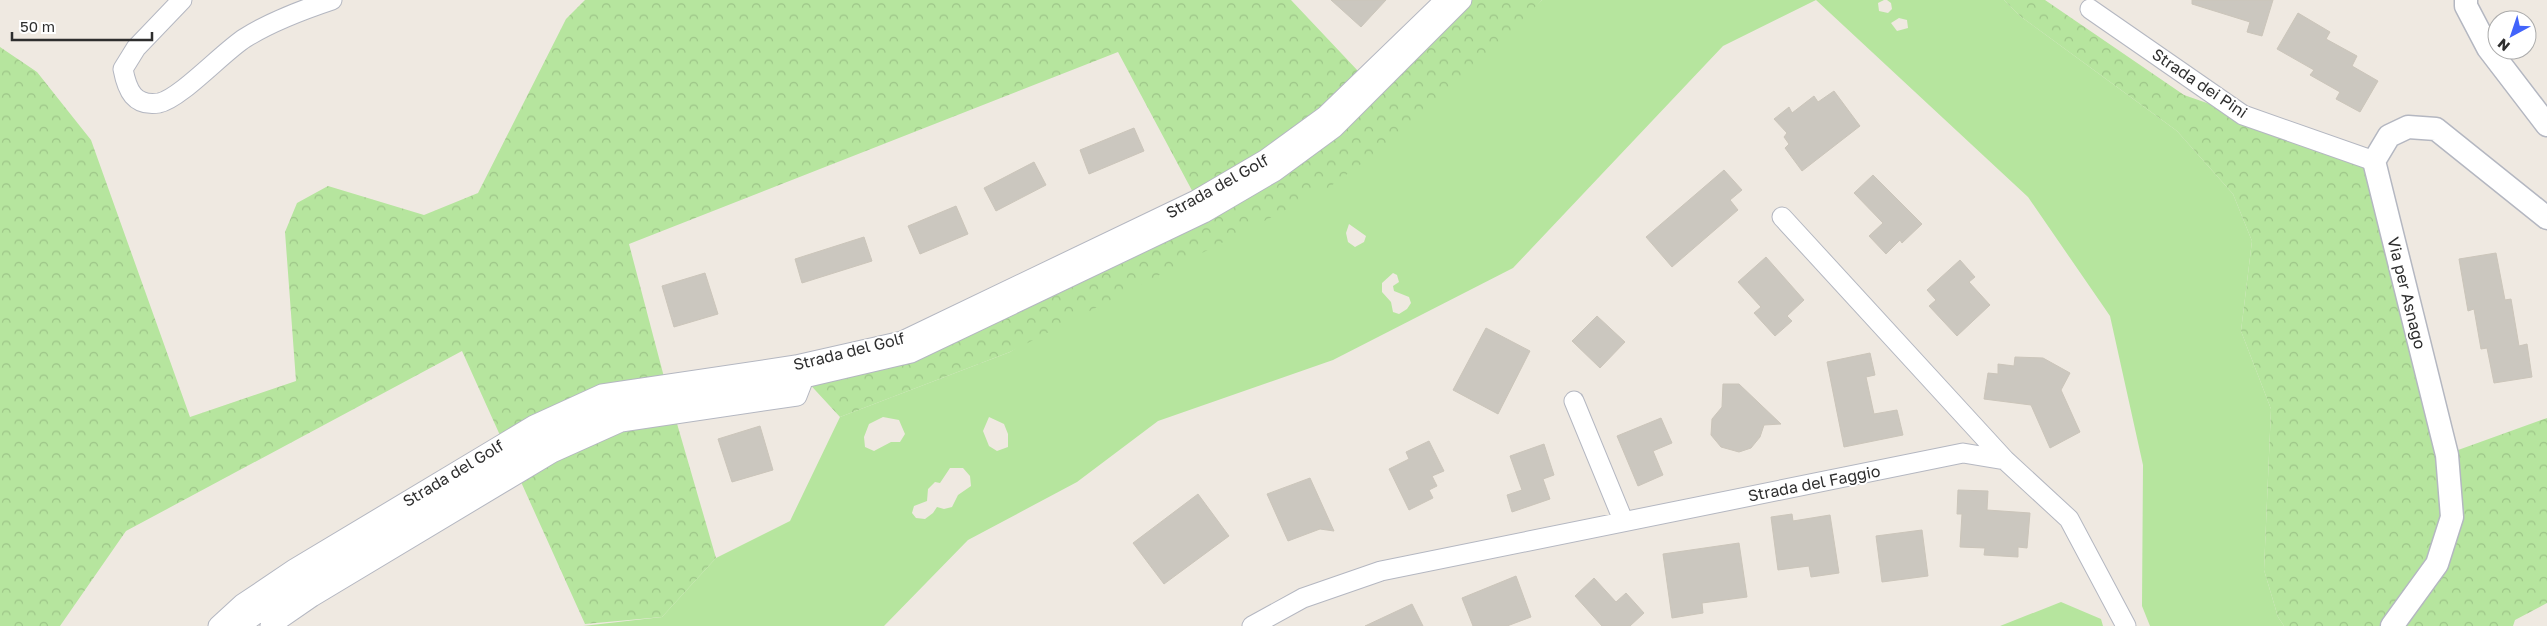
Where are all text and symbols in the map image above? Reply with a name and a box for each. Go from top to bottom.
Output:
scale bar [12,10,152,42]
north arrow [2487,10,2537,60]
text: 50 m [20,17,55,35]
text: N [2494,35,2513,55]
street label: Strada dei Pini [2149,44,2251,122]
street label: Strada del Golf [1162,150,1272,222]
street label: Via per Asnago [2383,235,2431,351]
street label: Strada del Golf [791,327,907,375]
street label: Strada del Golf [399,435,507,511]
street label: Strada del Faggio [1746,460,1882,506]

